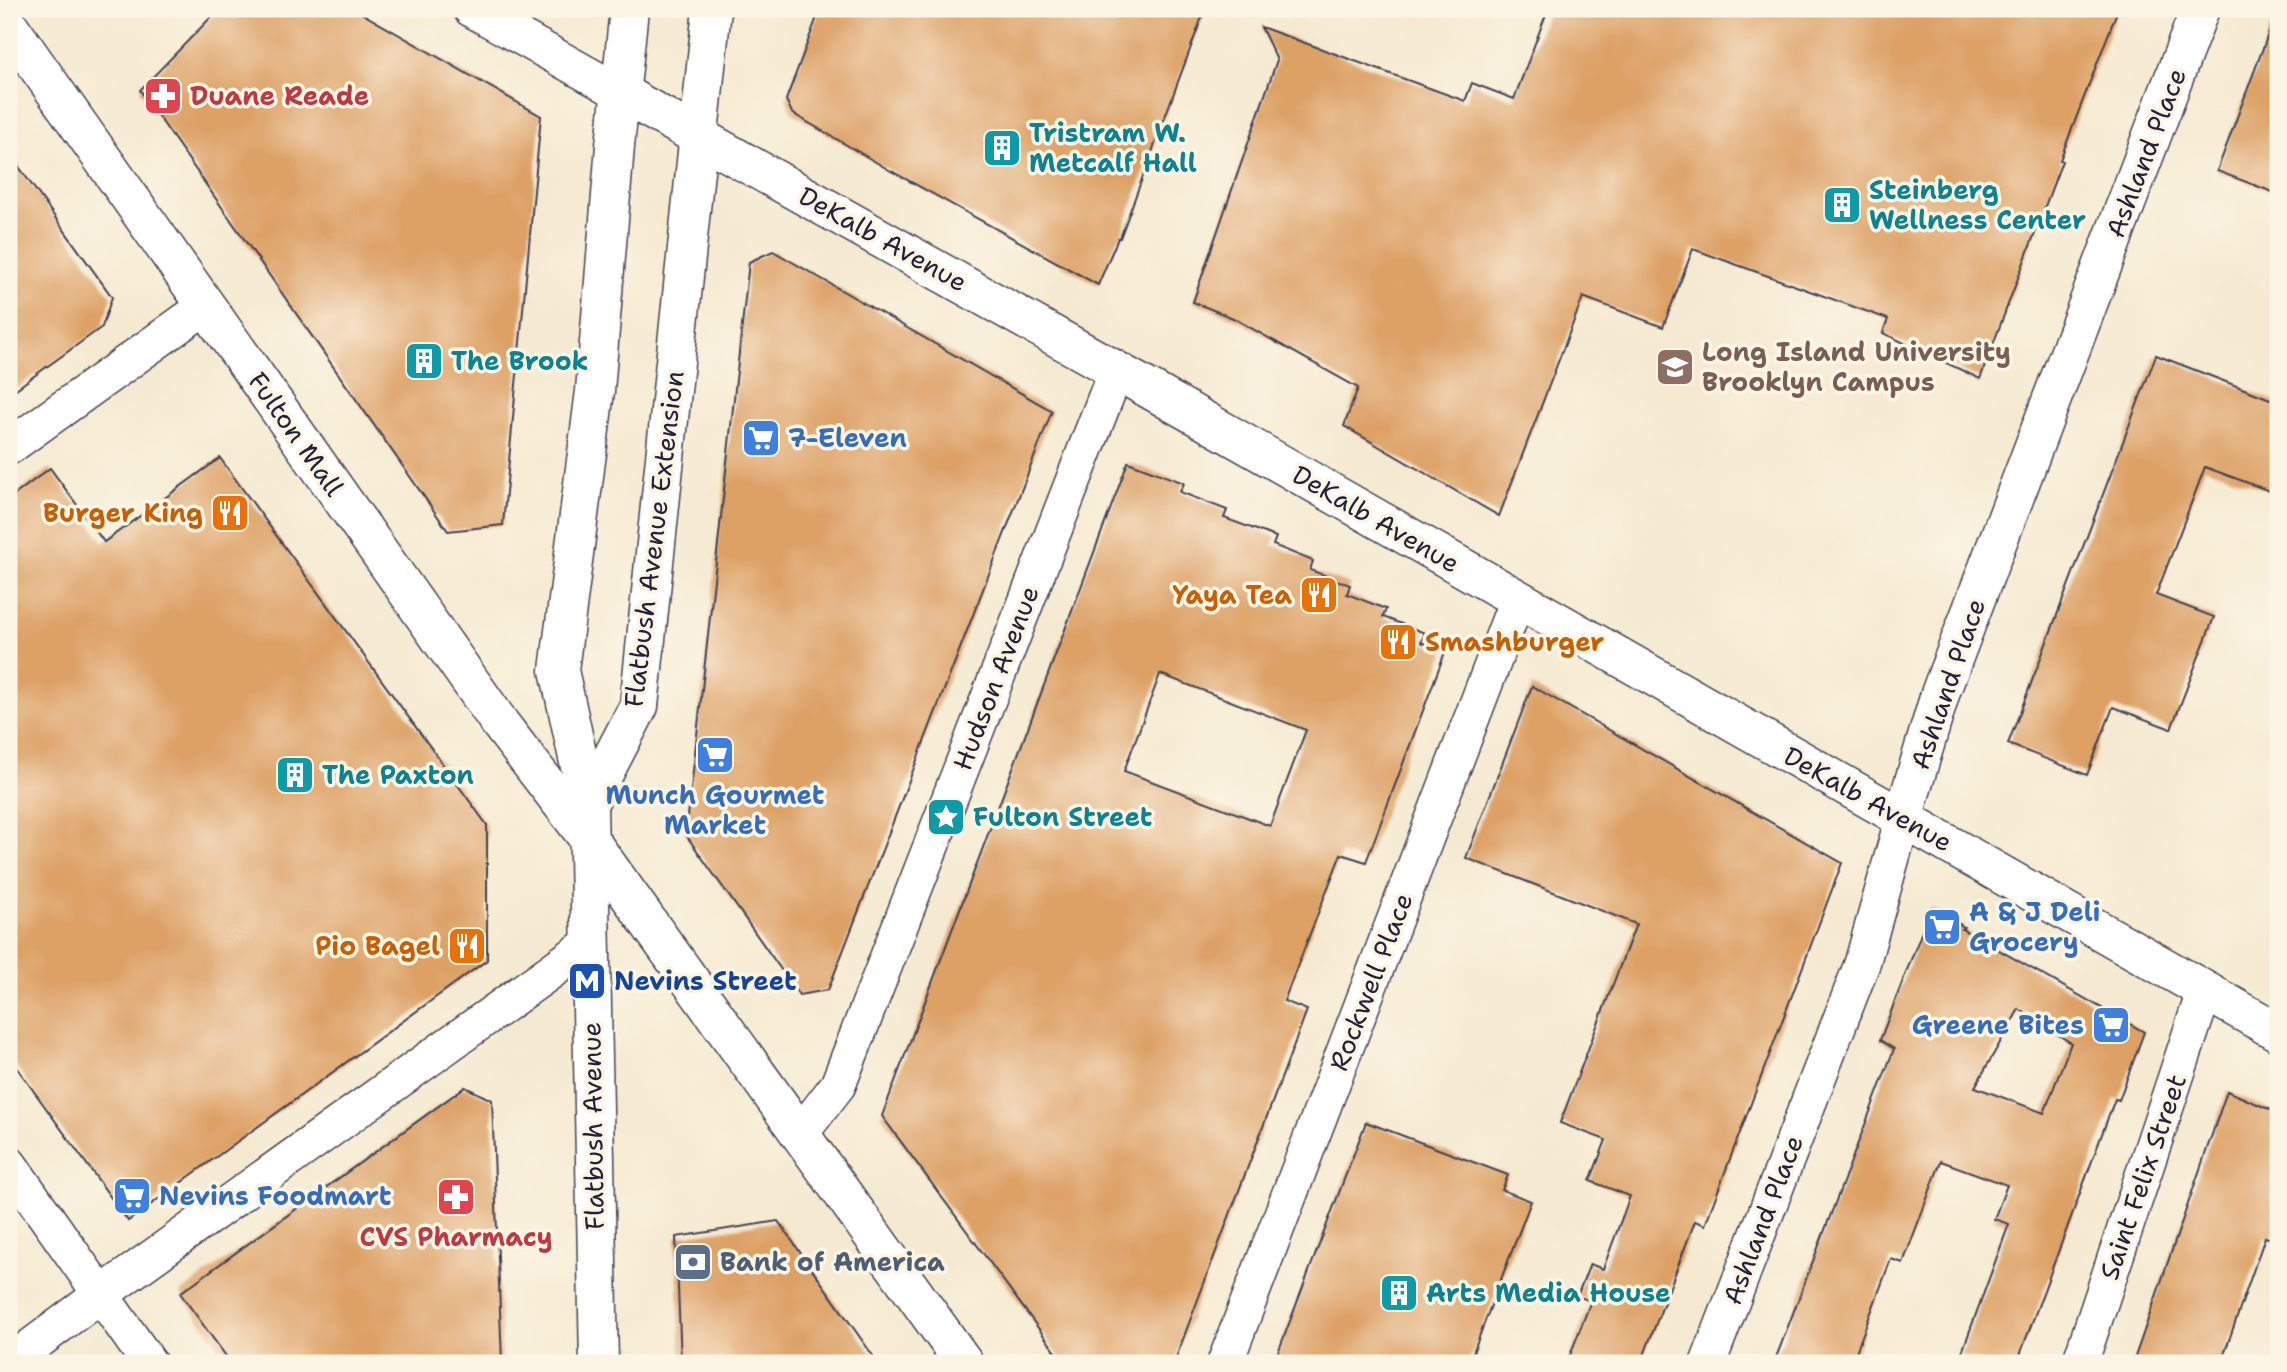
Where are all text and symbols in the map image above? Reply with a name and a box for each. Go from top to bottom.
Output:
street label: Ashland Place [2097,63,2194,242]
pharmacy icon: Duane Reade [142,75,184,117]
place label: Duane Reade [190,78,369,113]
place label: Tristram W. Metcalf Hall [1029,115,1197,180]
building icon: Tristram W. Metcalf Hall [981,127,1023,169]
place label: Steinberg Wellness Center [1869,172,2086,237]
street label: DeKalb Avenue [793,178,974,299]
building icon: Steinberg Wellness Center [1821,184,1863,226]
place label: Long Island University Brooklyn Campus [1702,334,2011,399]
building icon: The Brook [403,340,445,382]
place label: The Brook [451,343,589,378]
school or university icon: Long Island University Brooklyn Campus [1654,346,1696,388]
street label: Fulton Mall [241,365,352,503]
street label: Flatbush Avenue Extension [616,369,692,709]
supermarket icon: 7-Eleven [740,417,782,459]
place label: 7-Eleven [788,420,907,455]
street label: DeKalb Avenue [1286,457,1466,581]
restaurant icon: Burger King [209,492,251,534]
place label: Burger King [43,495,203,530]
restaurant icon: Yaya Tea [1298,574,1340,616]
place label: Yaya Tea [1172,577,1292,612]
street label: Hudson Avenue [944,581,1047,775]
street label: Ashland Place [1902,594,1993,774]
restaurant icon: Smashburger [1377,621,1419,663]
place label: Smashburger [1425,624,1604,659]
supermarket icon: Munch Gourmet Market [694,734,736,776]
street label: DeKalb Avenue [1778,738,1959,859]
building icon: The Paxton [274,754,316,796]
place label: The Paxton [322,757,474,792]
place label: Munch Gourmet Market [606,777,824,842]
place icon: Fulton Street [925,796,967,838]
place label: Fulton Street [973,799,1152,834]
street label: Rockwell Place [1321,888,1421,1076]
place label: A & J Deli Grocery [1969,894,2101,959]
supermarket icon: A & J Deli Grocery [1921,906,1963,948]
restaurant icon: Pio Bagel [446,925,488,967]
place label: Pio Bagel [315,928,440,963]
metro station icon: Nevins Street [566,960,608,1002]
place label: Nevins Street [614,963,797,998]
supermarket icon: Greene Bites [2090,1004,2132,1046]
place label: Greene Bites [1912,1007,2084,1042]
street label: Flatbush Avenue [573,1022,612,1230]
street label: Saint Felix Street [2091,1070,2194,1284]
street label: Ashland Place [1714,1130,1811,1309]
supermarket icon: Nevins Foodmart [111,1175,153,1217]
pharmacy icon: CVS Pharmacy [435,1176,477,1218]
place label: Nevins Foodmart [159,1178,391,1213]
place label: CVS Pharmacy [359,1219,553,1254]
bank icon: Bank of America [672,1241,714,1283]
place label: Bank of America [720,1244,945,1279]
building icon: Arts Media House [1378,1272,1420,1314]
place label: Arts Media House [1426,1275,1671,1310]

